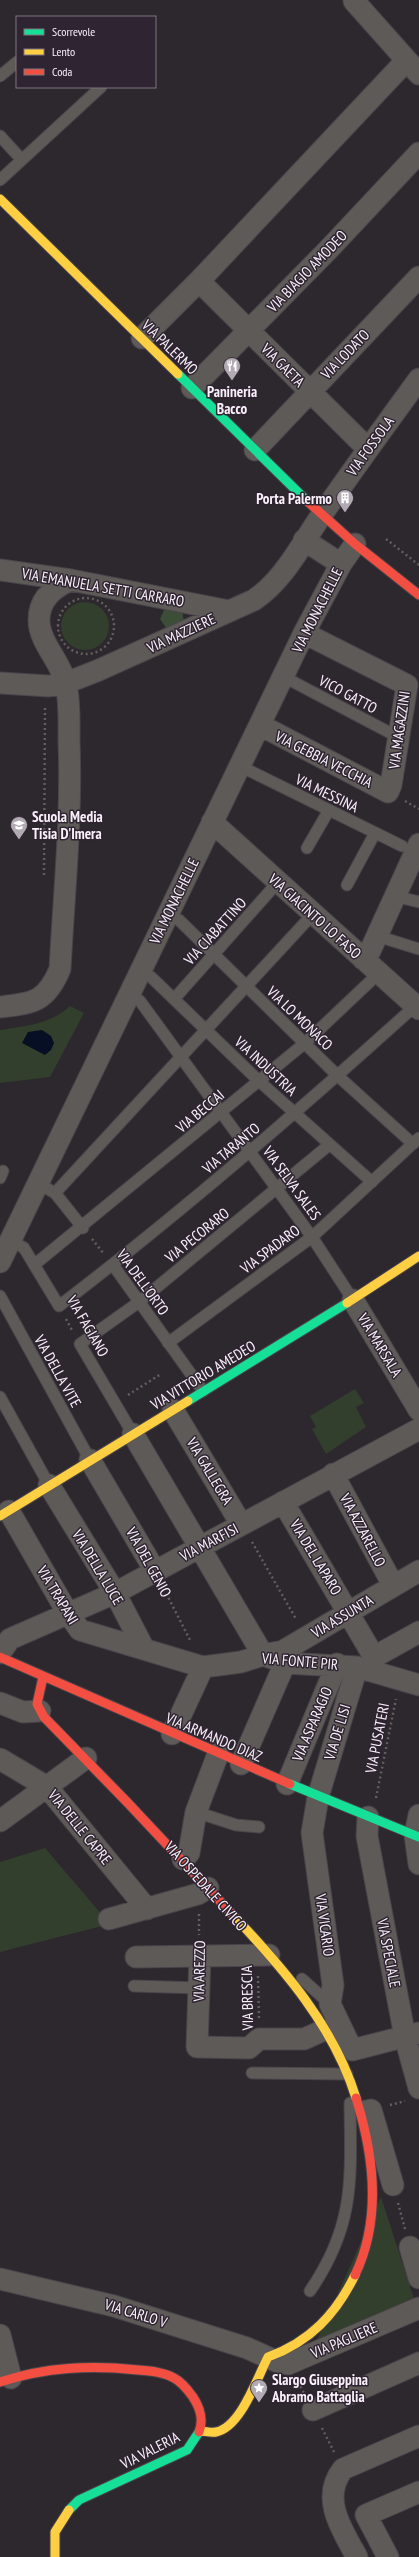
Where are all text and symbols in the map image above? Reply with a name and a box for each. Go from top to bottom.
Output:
legend [16,16,156,88]
text: Scorrevole [52,24,95,39]
text: Lento [52,44,75,59]
text: Coda [52,64,73,79]
street label: VIA BIAGIO AMODEO [262,226,351,317]
street label: VIA PALERMO [137,315,202,378]
street label: VIA LODATO [316,325,373,384]
street label: VIA GAETA [256,338,309,391]
restaurant icon: Panineria Bacco [222,356,242,381]
place label: Panineria Bacco [207,382,257,418]
street label: VIA FOSSOLA [341,412,399,480]
building icon: Porta Palermo [335,488,355,513]
place label: Porta Palermo [256,489,332,508]
street label: VIA EMANUELA SETTI CARRARO [19,563,186,611]
street label: VIA MONACHELLE [287,564,347,657]
street label: VIA MAZZIERE [143,609,218,657]
street label: VICO GATTO [315,670,380,717]
street label: VIA MAGAZZINI [384,690,414,771]
street label: VIA GEBBIA VECCHIA [271,726,377,792]
street label: VIA MESSINA [292,769,362,817]
place label: Scuola Media Tisia D'Imera [32,807,103,843]
school or university icon: Scuola Media Tisia D'Imera [9,815,29,840]
street label: VIA MONACHELLE [145,855,203,948]
street label: VIA GIACINTO LO FASO [264,869,365,963]
street label: VIA CIABATTINO [179,893,250,970]
street label: VIA LO MONACO [262,981,337,1054]
street label: VIA INDUSTRIA [230,1032,302,1100]
street label: VIA BECCAI [171,1085,228,1137]
street label: VIA TARANTO [198,1118,264,1178]
street label: VIA SELVA SALES [258,1142,325,1224]
street label: VIA PECORARO [160,1203,233,1267]
street label: VIA SPADARO [236,1221,303,1278]
street label: VIA DELL'ORTO [112,1245,173,1319]
street label: VIA FAGIANO [62,1291,113,1360]
street label: VIA MARSALA [353,1309,407,1381]
street label: VIA DELLA VITE [30,1331,86,1411]
street label: VIA VITTORIO AMEDEO [146,1336,259,1414]
street label: VIA GALLEGRA [182,1433,238,1509]
street label: VIA AZZARELLO [335,1489,390,1570]
street label: VIA DEL LAPARO [285,1515,346,1598]
street label: VIA MARFISI [176,1519,242,1566]
street label: VIA DEL GENIO [122,1523,176,1600]
street label: VIA DELLA LUCE [68,1525,128,1608]
street label: VIA TRAPANI [33,1561,83,1628]
street label: VIA ASSUNTA [307,1590,377,1642]
street label: VIA FONTE PIR [260,1648,339,1674]
street label: VIA ASPARAGIO [287,1684,336,1765]
street label: VIA PUSATERI [361,1701,393,1776]
street label: VIA DE LISI [319,1702,354,1763]
street label: VIA ARMANDO DIAZ [162,1708,265,1766]
street label: VIA DELLE CAPRE [43,1785,116,1868]
street label: VIA OSPEDALE CIVICO [160,1836,251,1935]
street label: VIA VICARIO [311,1892,339,1957]
street label: VIA SPECIALE [373,1916,405,1989]
street label: VIA AREZZO [189,1940,209,2003]
street label: VIA BRESCIA [237,1965,257,2032]
street label: VIA CARLO V [101,2294,170,2332]
street label: VIA PAGLIERE [307,2318,380,2363]
place label: Slargo Giuseppina Abramo Battaglia [271,2370,368,2406]
place icon: Slargo Giuseppina Abramo Battaglia [249,2378,269,2403]
street label: VIA VALERIA [116,2427,184,2473]

